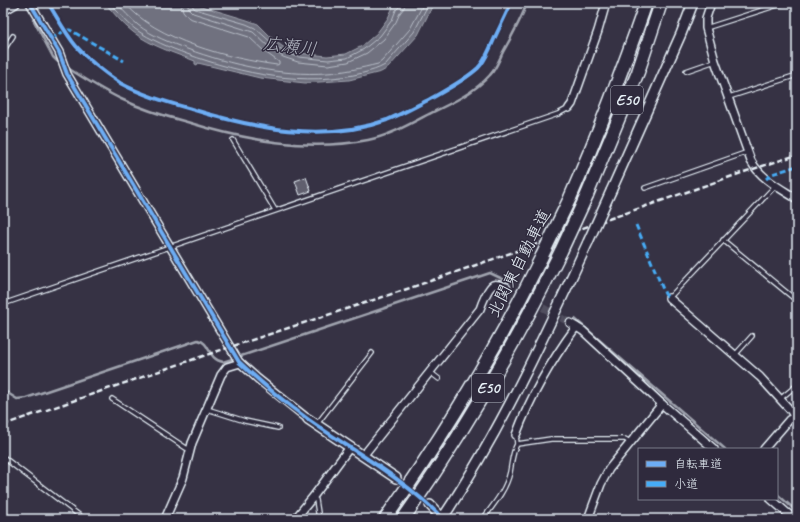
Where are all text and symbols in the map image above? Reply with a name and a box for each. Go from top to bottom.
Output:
water label: 広瀬川 [262,32,318,60]
road number: E50 [611,86,643,114]
street label: 北関東自動車道 [483,205,555,321]
road number: E50 [472,374,504,402]
legend [638,448,778,500]
text: 自転車道 [674,456,722,472]
text: 小道 [674,476,698,492]

